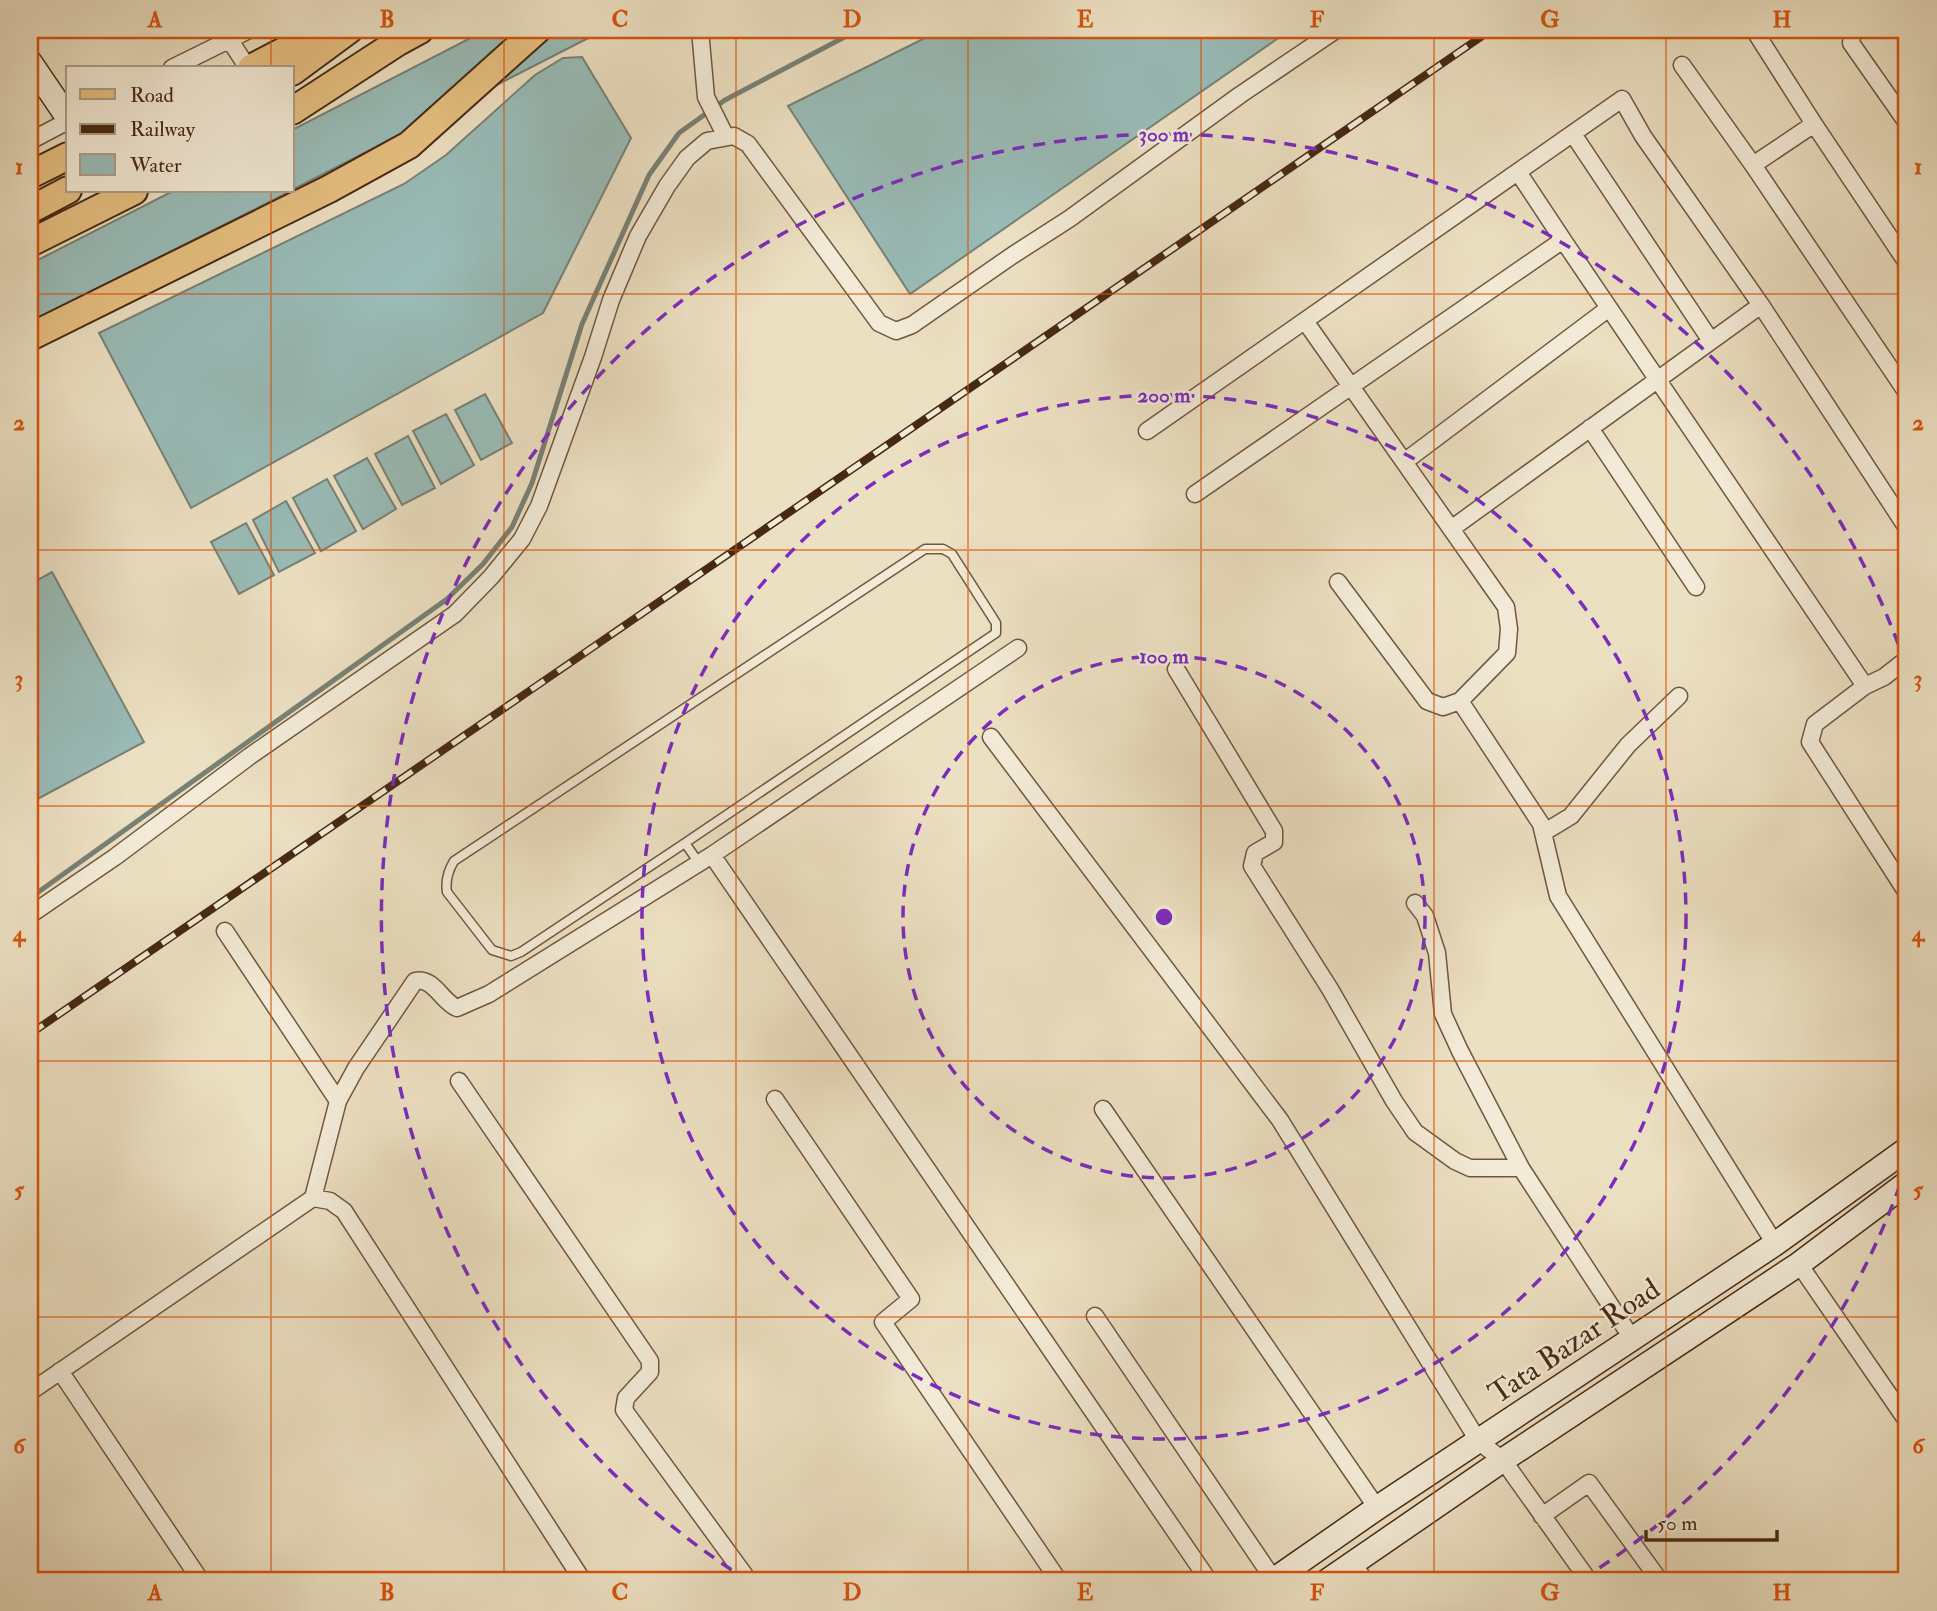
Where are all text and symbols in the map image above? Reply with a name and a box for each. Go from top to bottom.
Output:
text: A [147,5,163,34]
text: B [379,5,395,34]
text: C [612,5,628,34]
text: D [843,5,861,34]
text: E [1077,5,1094,34]
text: F [1310,5,1325,34]
text: G [1540,5,1560,34]
text: H [1773,5,1792,34]
legend [66,66,294,192]
text: Road [130,82,175,109]
text: Railway [130,116,196,143]
text: 300 m [1139,121,1190,148]
text: 1 [15,152,23,181]
text: Water [129,152,182,179]
text: 1 [1914,152,1922,181]
text: 200 m [1138,382,1191,409]
text: 2 [13,408,25,437]
text: 2 [1912,408,1924,437]
text: 100 m [1139,643,1190,670]
text: 3 [15,664,23,693]
text: 3 [1914,664,1922,693]
centre of rings [1152,905,1176,929]
text: 4 [12,919,27,948]
text: 4 [1911,919,1926,948]
text: 5 [14,1175,25,1204]
text: 5 [1913,1175,1924,1204]
street label: Tata Bazar Road [1482,1270,1667,1412]
text: 6 [13,1431,27,1460]
text: 6 [1912,1431,1926,1460]
scale bar [1646,1499,1778,1543]
text: 50 m [1657,1510,1698,1537]
text: A [147,1578,163,1607]
text: B [379,1578,395,1607]
text: C [612,1578,628,1607]
text: D [843,1578,861,1607]
text: E [1077,1578,1094,1607]
text: F [1310,1578,1325,1607]
text: G [1540,1578,1560,1607]
text: H [1773,1578,1792,1607]

